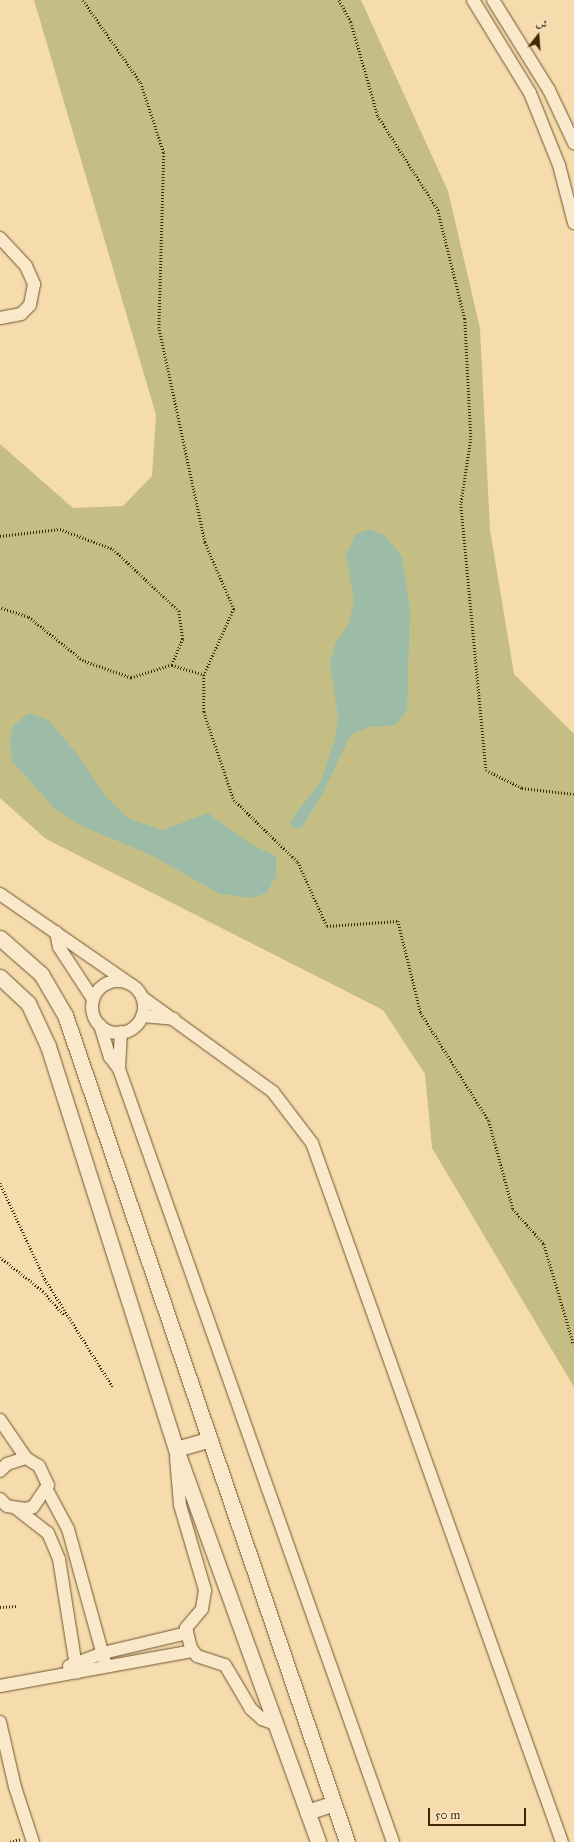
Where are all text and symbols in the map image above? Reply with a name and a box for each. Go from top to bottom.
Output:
north arrow [518,16,558,56]
text: ش [535,16,549,32]
scale bar [430,1800,528,1826]
text: 50 m [435,1808,460,1822]

